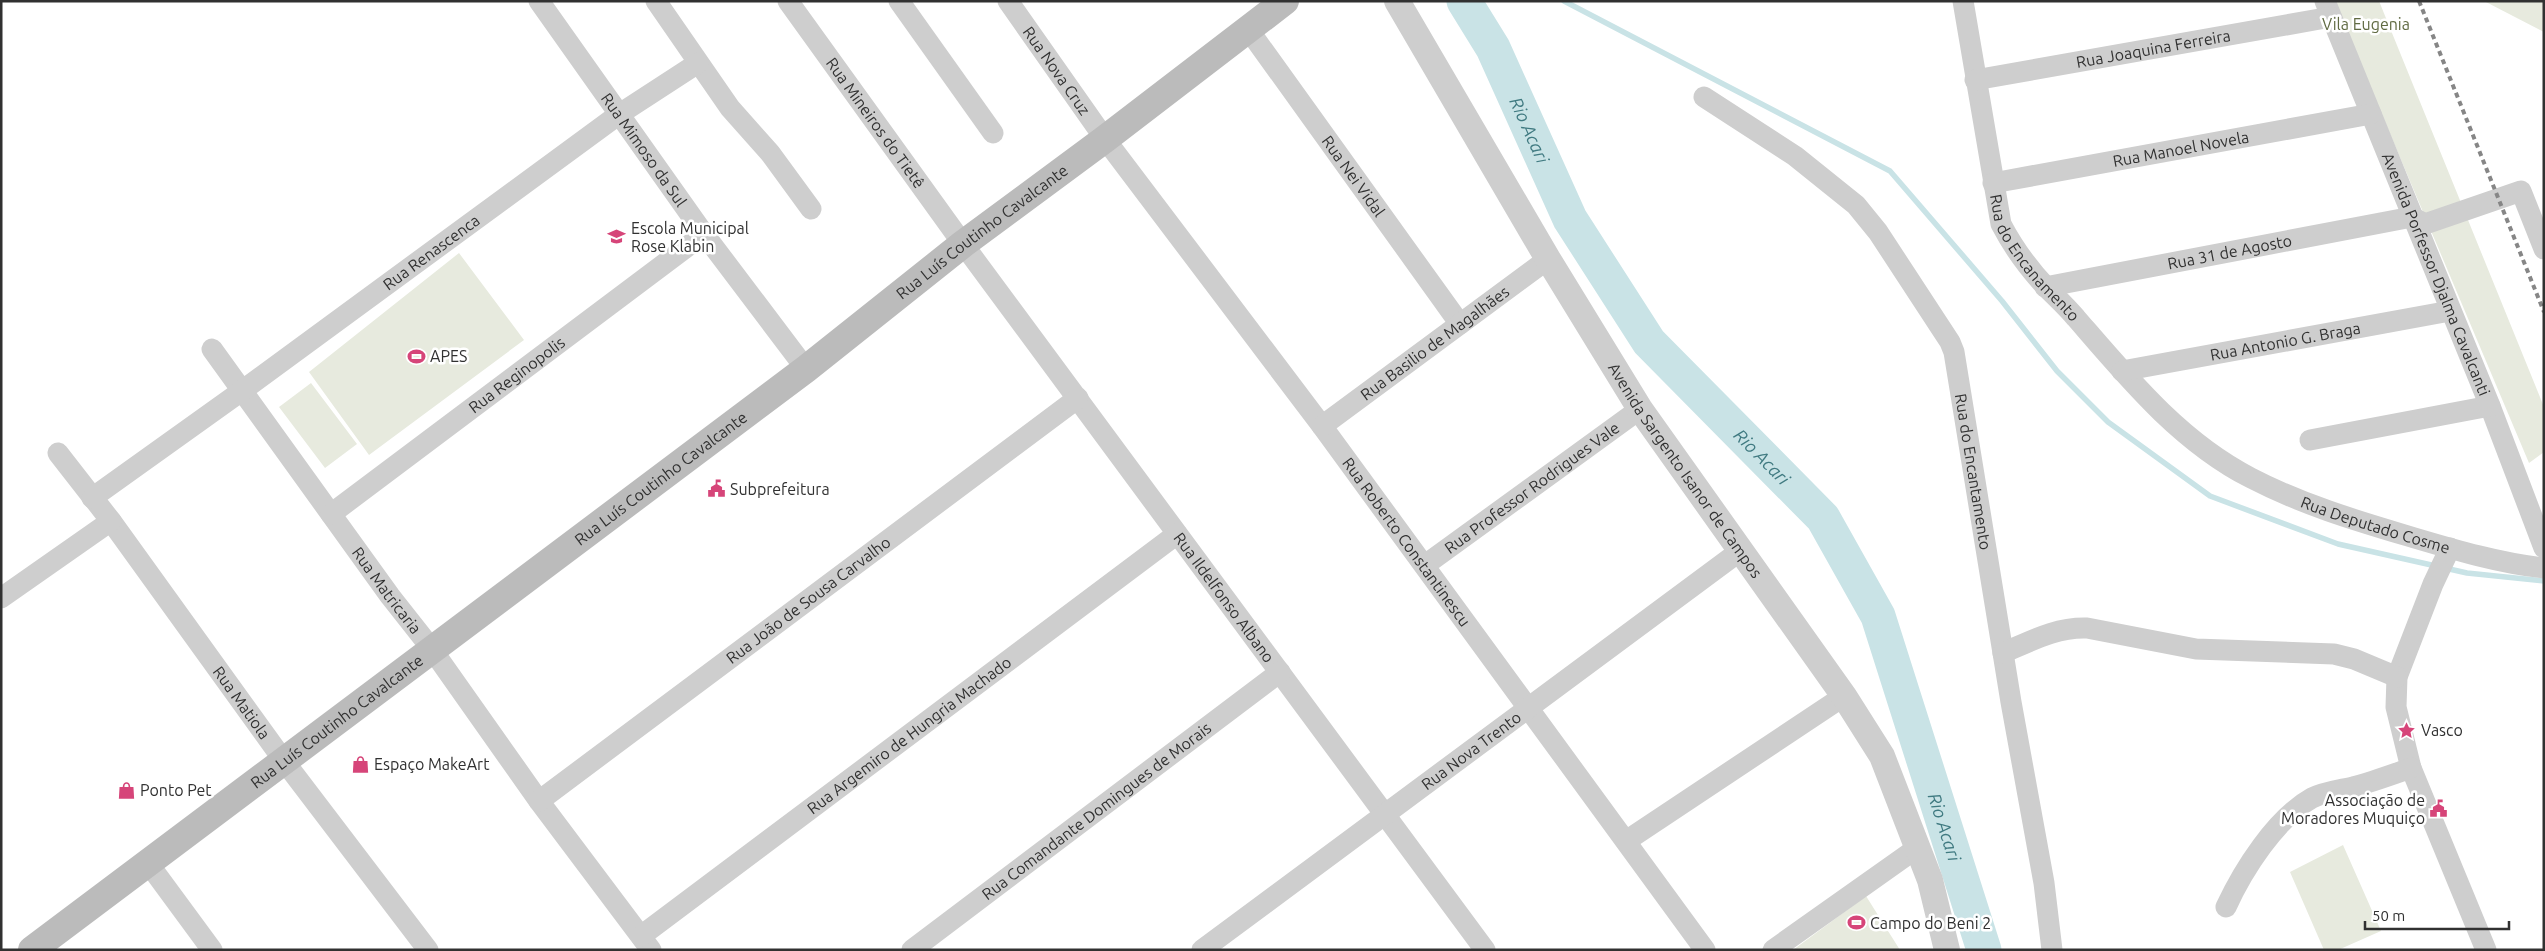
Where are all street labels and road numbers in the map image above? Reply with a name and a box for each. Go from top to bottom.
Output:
street label: Rua Nova Cruz [1020,23,1094,118]
street label: Rua Joaquina Ferreira [2075,26,2232,71]
street label: Rua Mineiros do Tietê [823,54,929,191]
street label: Rua Mimoso da Sul [598,89,691,210]
street label: Rua Manoel Novela [2111,127,2251,170]
street label: Rua Nei Vidal [1319,132,1389,220]
street label: Avenida Porfessor Djalma Cavalcanti [2379,150,2494,398]
street label: Rua Luís Coutinho Cavalcante [893,161,1071,303]
street label: Rua do Encanamento [1987,193,2083,325]
street label: Rua Renascenca [379,211,483,293]
street label: Rua 31 de Agosto [2166,231,2293,272]
street label: Rua Basilio de Magalhães [1357,282,1512,404]
street label: Rua Antonio G. Braga [2209,319,2362,364]
street label: Rua Reginopolis [465,333,568,416]
street label: Avenida Sargento Isanor de Campos [1605,359,1766,581]
street label: Rua do Encantamento [1952,392,1995,551]
street label: Rua Luís Coutinho Cavalcante [571,408,750,549]
street label: Rua Professor Rodrigues Vale [1441,418,1623,557]
street label: Rua Roberto Constantinescu [1339,454,1474,630]
street label: Rua Deputado Cosme [2298,493,2452,557]
street label: Rua Ildelfonso Albano [1170,529,1278,666]
street label: Rua João de Sousa Carvalho [722,533,894,667]
street label: Rua Matricaria [349,544,425,637]
street label: Rua Luís Coutinho Cavalcante [247,651,426,792]
street label: Rua Argemiro de Hungria Machado [803,653,1015,817]
street label: Rua Matiola [210,663,274,742]
street label: Rua Nova Trento [1418,708,1524,793]
street label: Rua Comandante Domingues de Morais [978,718,1215,903]

